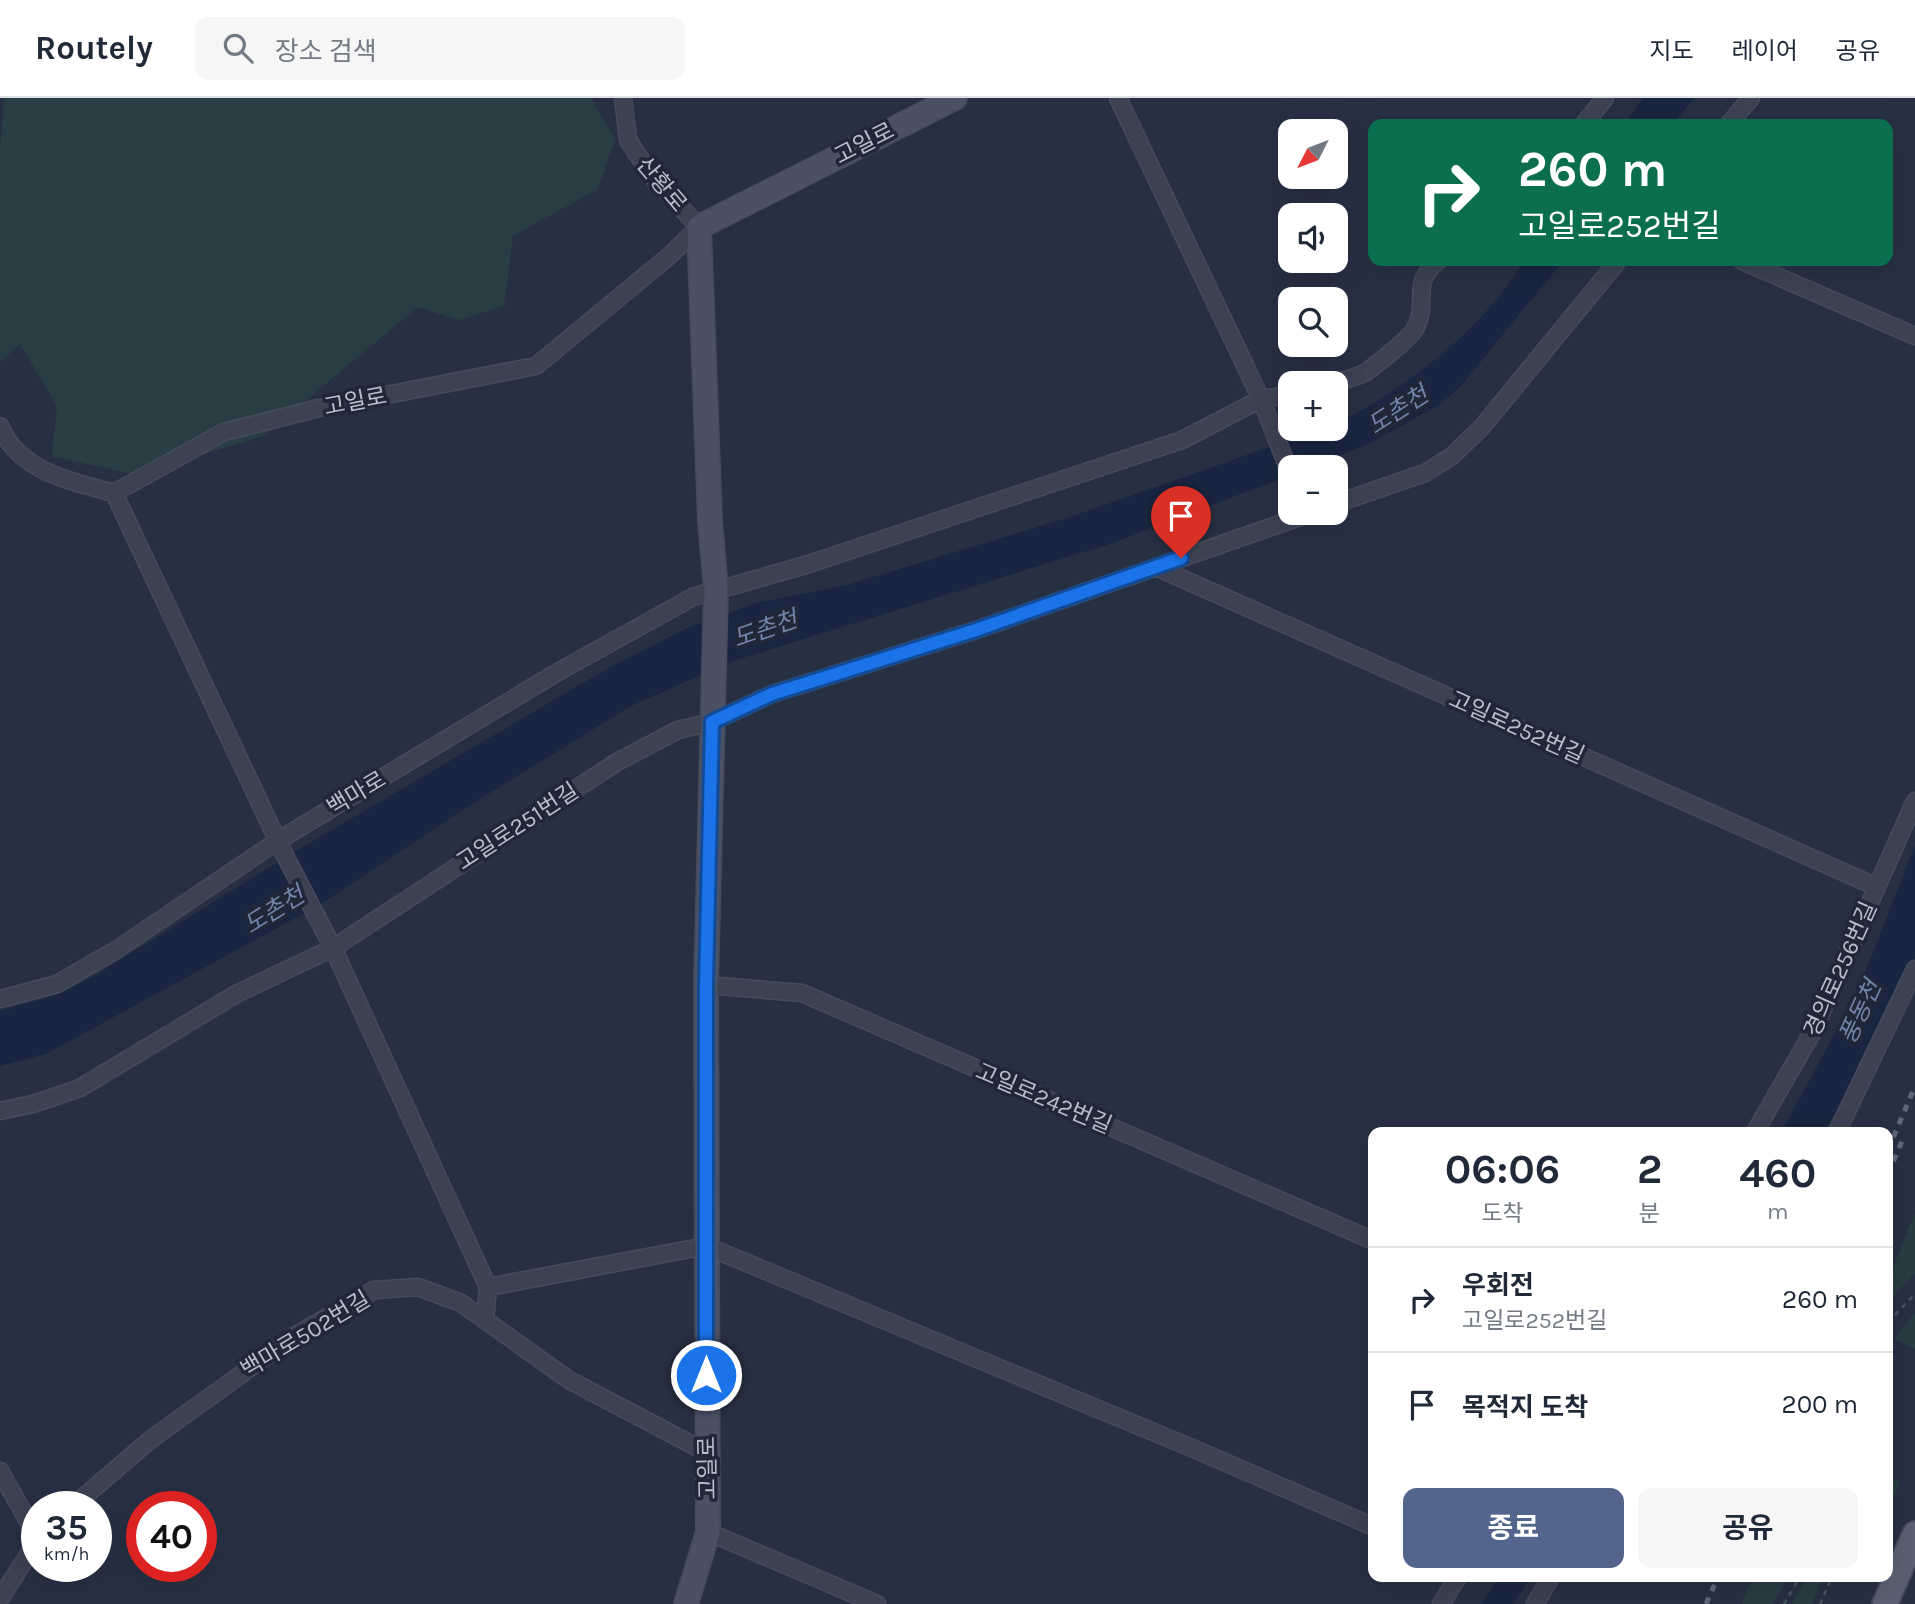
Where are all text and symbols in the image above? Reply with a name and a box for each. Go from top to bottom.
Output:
search box [195,17,685,80]
text: Routely [35,29,153,67]
icon: search [219,29,257,67]
text: 장소 검색 [275,36,377,67]
text: 지도 [1649,37,1694,65]
text: 레이어 [1732,37,1798,65]
text: 공유 [1836,37,1880,65]
street label: 고일로 [830,117,899,170]
north arrow [1278,119,1348,189]
map controls [1278,119,1348,525]
text: 260 m [1518,141,1667,198]
icon: right [1403,147,1494,238]
street label: 산황로 [631,151,692,217]
button: sound [1278,203,1348,273]
text: 고일로252번길 [1518,208,1720,245]
button: search [1278,287,1348,357]
button: + [1278,371,1348,441]
water label: 도촌천 [1363,379,1436,440]
street label: 고일로 [321,382,389,421]
button: − [1278,455,1348,525]
pin [1151,486,1211,558]
icon: arrive [1162,497,1200,535]
water label: 도촌천 [729,604,804,653]
street label: 고일로252번길 [1445,686,1589,769]
street label: 백마로 [322,766,390,821]
street label: 고일로251번길 [451,777,583,876]
water label: 도촌천 [238,879,312,939]
street label: 경의로256번길 [1799,897,1882,1041]
water label: 풍동천 [1833,973,1888,1048]
street label: 고일로242번길 [972,1058,1116,1139]
text: 06:06 [1445,1144,1560,1194]
text: 2 [1637,1144,1662,1194]
text: 460 [1739,1148,1816,1198]
text: m [1767,1198,1788,1225]
text: 도착 [1481,1200,1524,1227]
text: 분 [1639,1200,1660,1227]
text: 우회전 [1462,1270,1534,1301]
icon: right [1403,1281,1441,1319]
text: 260 m [1782,1284,1858,1315]
street label: 백마로502번길 [236,1285,375,1384]
text: 고일로252번길 [1462,1307,1607,1334]
position arrow [669,1338,743,1412]
icon: arrive [1403,1386,1441,1424]
text: 200 m [1782,1389,1858,1420]
text: 목적지 도착 [1462,1392,1588,1423]
street label: 고일로 [693,1436,722,1500]
button: 종료 [1403,1488,1624,1568]
button: 공유 [1638,1488,1858,1568]
speed limit sign: 40 [126,1491,217,1582]
text: 35 [45,1507,88,1548]
text: km/h [44,1543,89,1565]

